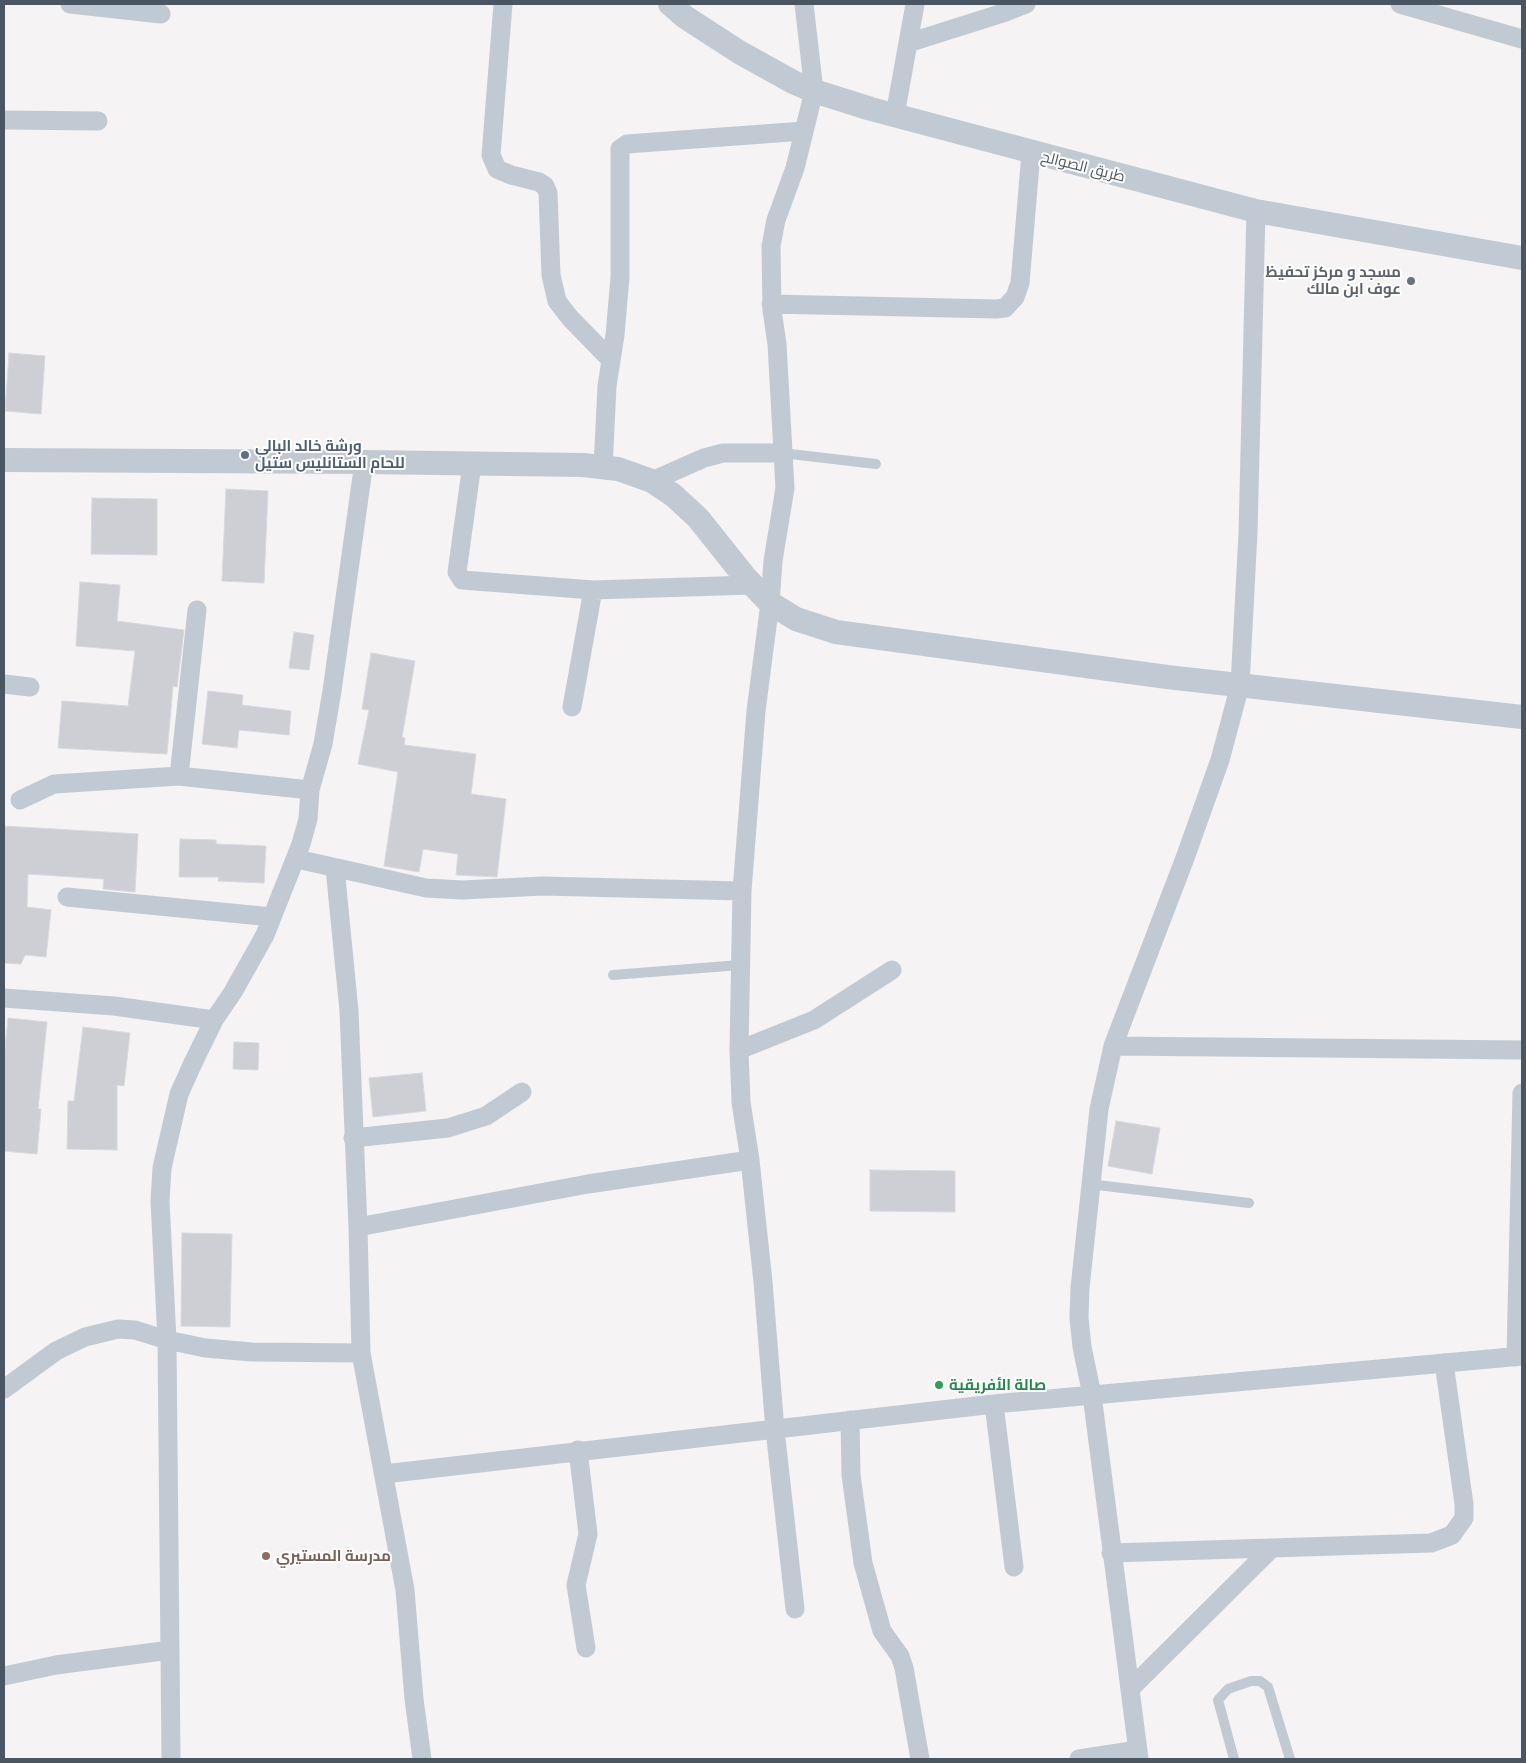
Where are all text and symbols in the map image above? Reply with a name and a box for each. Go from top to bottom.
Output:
street label: طريق الصوالح [1039,148,1127,186]
place label: مسجد و مركز تحفيظ عوف ابن مالك [1265,263,1401,298]
marker: مسجد و مركز تحفيظ عوف ابن مالك [1405,275,1417,287]
place label: ورشة خالد البالي للحام الستانليس ستيل [255,437,405,472]
marker: ورشة خالد البالي للحام الستانليس ستيل [239,449,251,461]
place label: صالة الأفريقية [949,1376,1046,1394]
marker: صالة الأفريقية [933,1379,945,1391]
place label: مدرسة المستيري [276,1547,391,1565]
marker: مدرسة المستيري [260,1550,272,1562]

